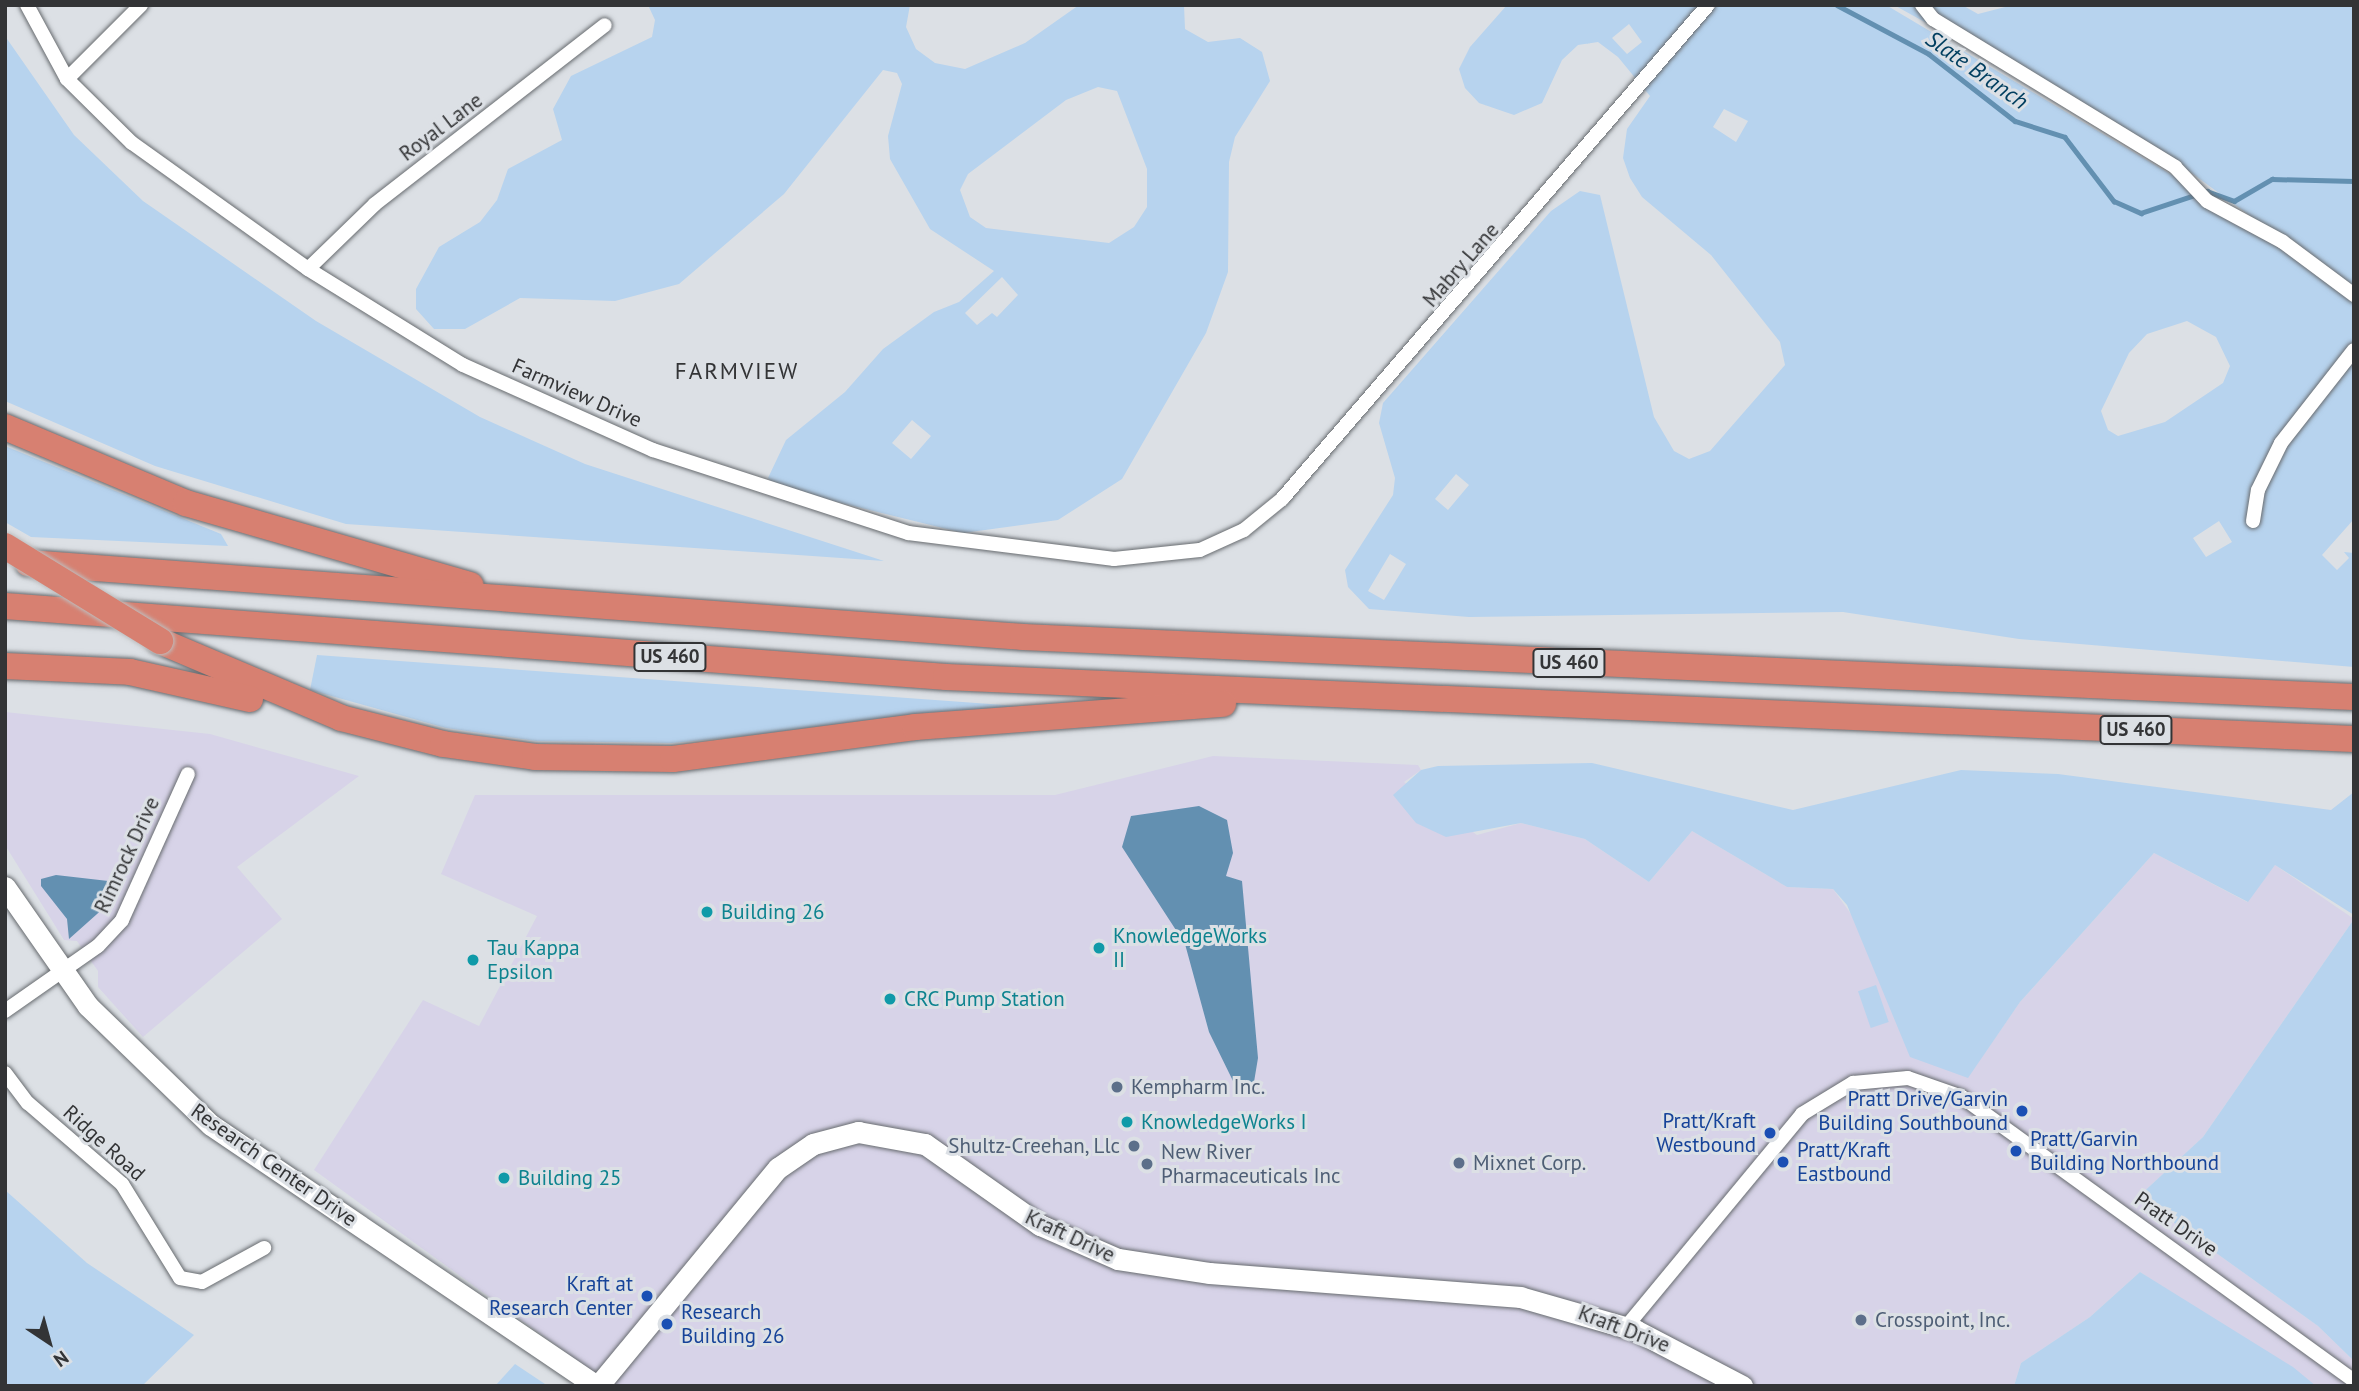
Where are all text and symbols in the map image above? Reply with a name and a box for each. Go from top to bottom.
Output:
water label: Slate Branch [1921,25,2033,115]
street label: Royal Lane [395,88,487,166]
street label: Mabry Lane [1417,218,1505,312]
street label: Farmview Drive [508,353,646,433]
district label: FARMVIEW [676,357,798,385]
road number: US 460 [633,642,707,672]
road number: US 460 [1532,648,1606,678]
road number: US 460 [2099,715,2173,746]
street label: Rimrock Drive [89,793,165,917]
place label: Building 26 [721,899,825,925]
marker: Building 26 [699,904,715,920]
place label: KnowledgeWorks II [1113,923,1267,973]
place label: Tau Kappa Epsilon [487,935,580,985]
marker: KnowledgeWorks II [1091,940,1107,956]
marker: Tau Kappa Epsilon [465,952,481,968]
place label: CRC Pump Station [904,986,1066,1012]
marker: CRC Pump Station [882,991,898,1007]
place label: Kempharm Inc. [1131,1074,1265,1100]
marker: Kempharm Inc. [1109,1079,1125,1095]
place label: Pratt Drive/Garvin Building Southbound [1818,1086,2008,1136]
street label: Research Center Drive [186,1098,362,1232]
street label: Ridge Road [58,1100,150,1186]
marker: Pratt Drive/Garvin Building Southbound [2014,1103,2030,1119]
place label: Pratt/Kraft Westbound [1656,1108,1756,1158]
place label: KnowledgeWorks I [1141,1109,1307,1135]
marker: KnowledgeWorks I [1119,1114,1135,1130]
marker: Pratt/Kraft Westbound [1762,1125,1778,1141]
place label: Pratt/Garvin Building Northbound [2030,1126,2219,1176]
place label: Shultz-Creehan, Llc [947,1133,1120,1159]
place label: Pratt/Kraft Eastbound [1797,1137,1891,1187]
marker: Shultz-Creehan, Llc [1126,1138,1142,1154]
place label: New River Pharmaceuticals Inc [1161,1139,1341,1189]
marker: Pratt/Garvin Building Northbound [2008,1143,2024,1159]
place label: Mixnet Corp. [1473,1150,1586,1176]
marker: Pratt/Kraft Eastbound [1775,1154,1791,1170]
marker: Mixnet Corp. [1451,1155,1467,1171]
marker: New River Pharmaceuticals Inc [1139,1156,1155,1172]
place label: Building 25 [518,1165,622,1191]
marker: Building 25 [496,1170,512,1186]
street label: Pratt Drive [2130,1186,2222,1262]
street label: Kraft Drive [1021,1204,1119,1268]
place label: Kraft at Research Center [489,1271,633,1321]
marker: Kraft at Research Center [639,1288,655,1304]
place label: Research Building 26 [681,1299,785,1349]
street label: Kraft Drive [1575,1300,1673,1358]
north arrow [14,1307,84,1377]
place label: Crosspoint, Inc. [1875,1307,2012,1333]
marker: Crosspoint, Inc. [1853,1312,1869,1328]
marker: Research Building 26 [659,1316,675,1332]
text: N [49,1346,73,1372]

